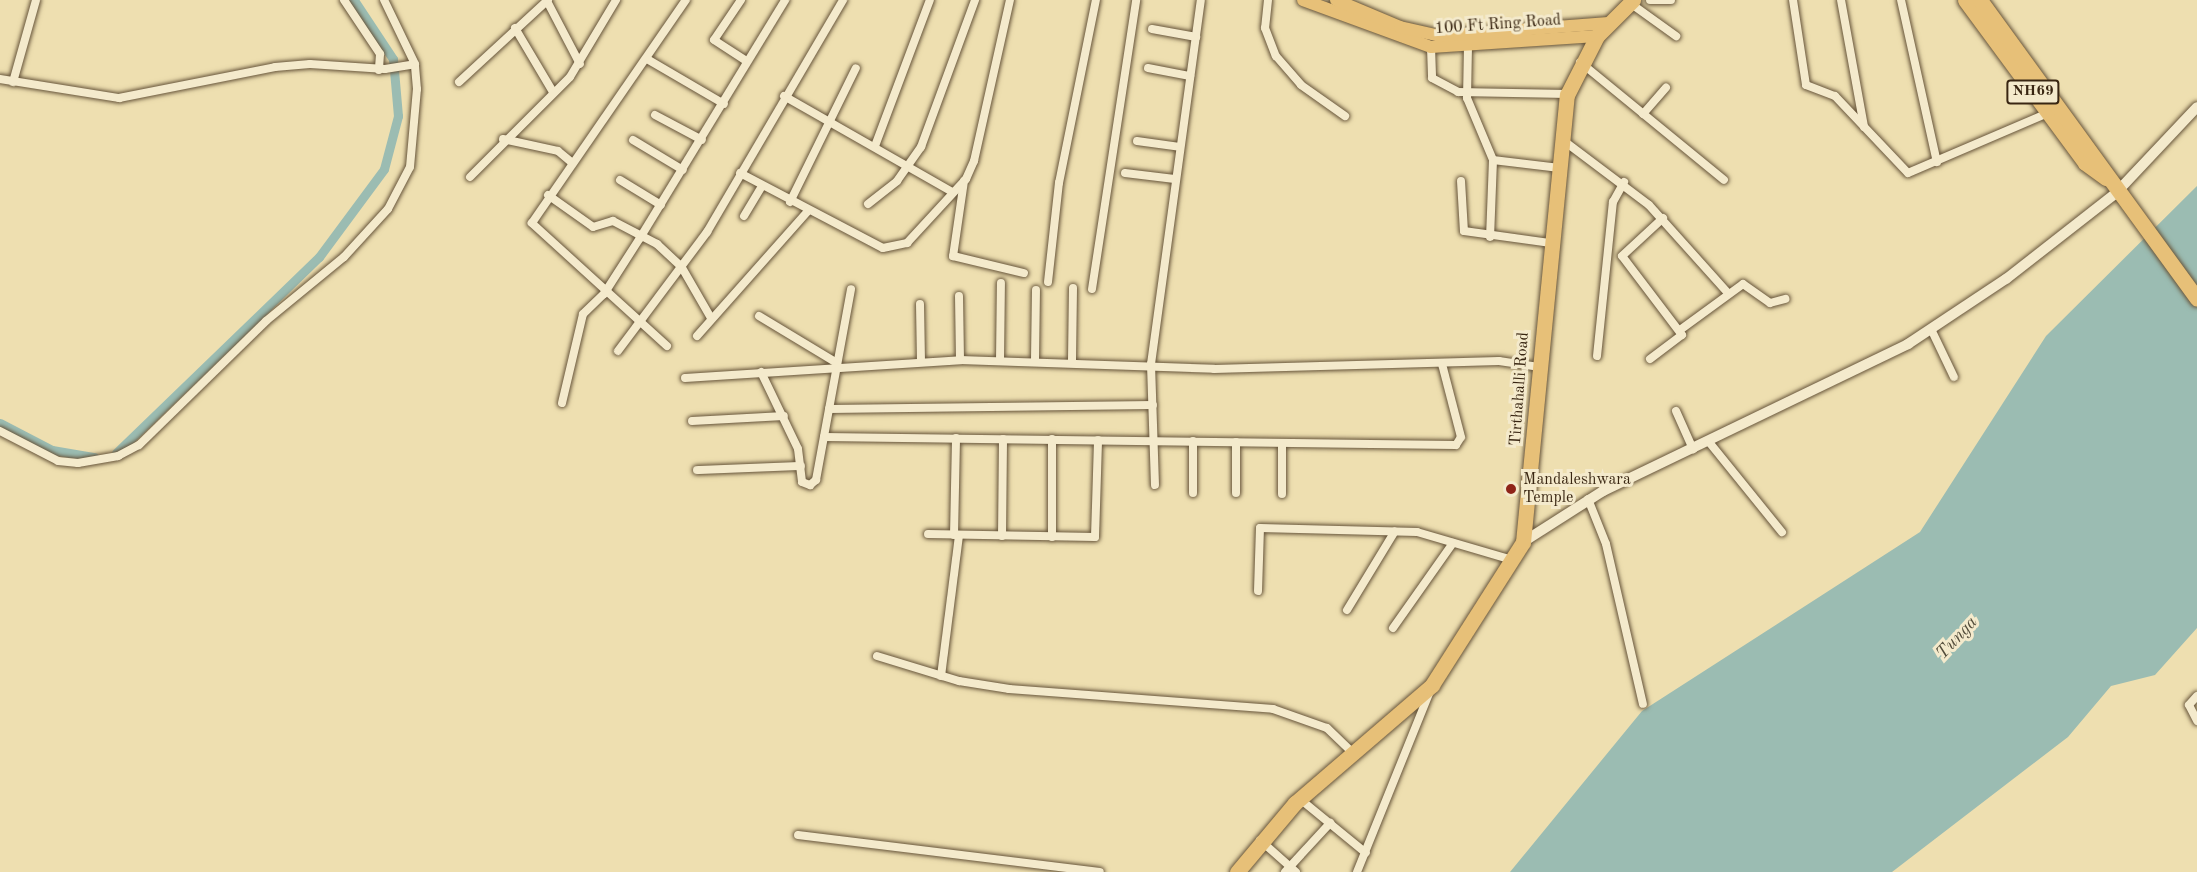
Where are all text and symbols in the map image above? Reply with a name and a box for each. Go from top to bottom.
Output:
street label: 100 Ft Ring Road [1434,11,1562,39]
road number: NH69 [2006,80,2060,104]
street label: Tirthahalli Road [1506,331,1534,447]
place label: Mandaleshwara Temple [1523,470,1631,508]
marker: Mandaleshwara Temple [1504,482,1518,496]
water label: Tunga [1932,612,1982,664]

